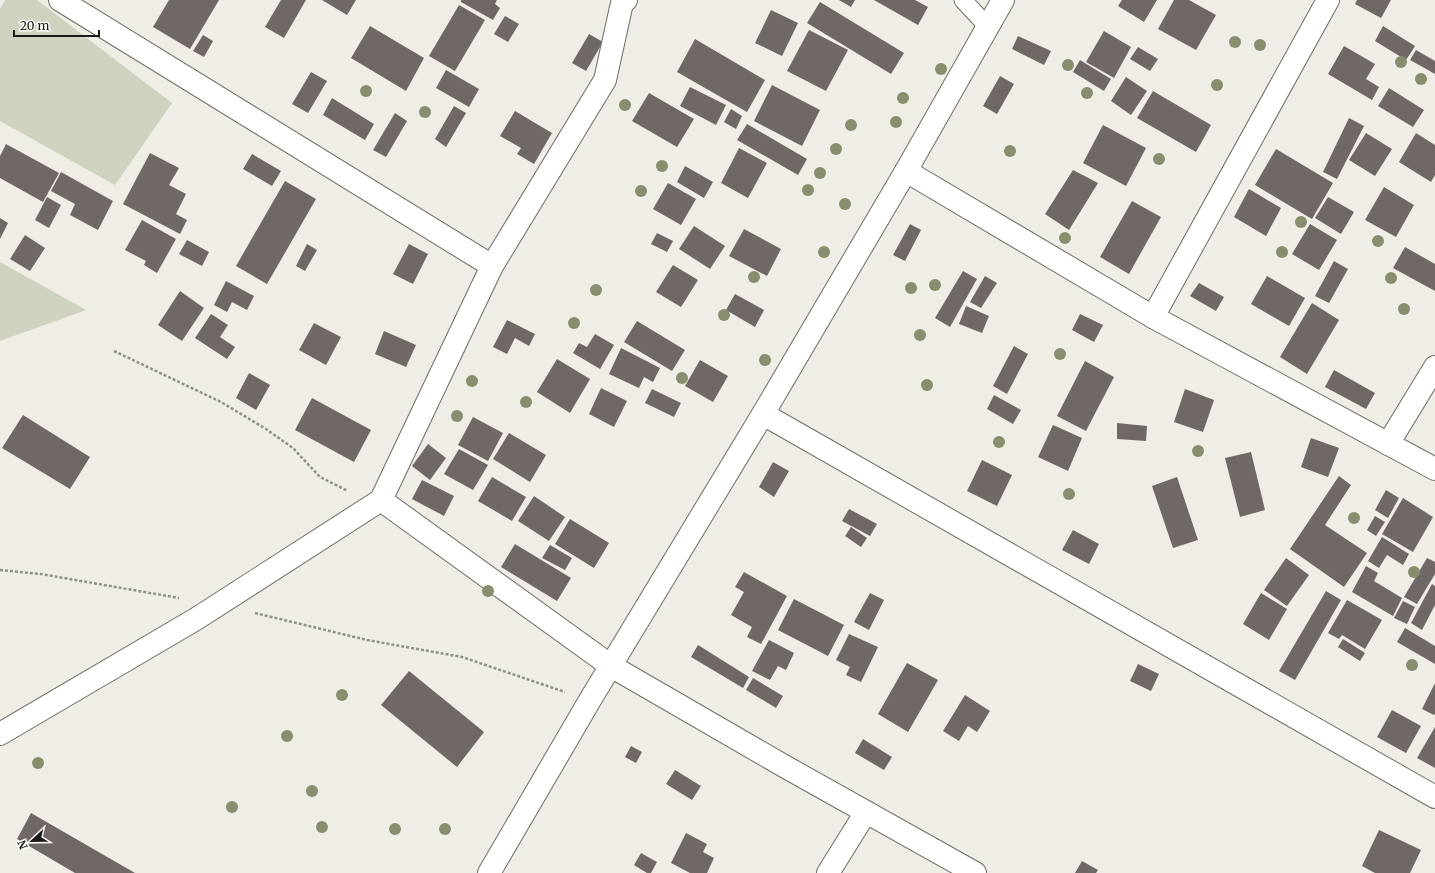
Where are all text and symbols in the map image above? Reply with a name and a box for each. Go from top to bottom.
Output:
scale bar [14,12,99,38]
text: 20 m [20,18,49,33]
north arrow [12,821,52,861]
text: N [14,838,31,851]

